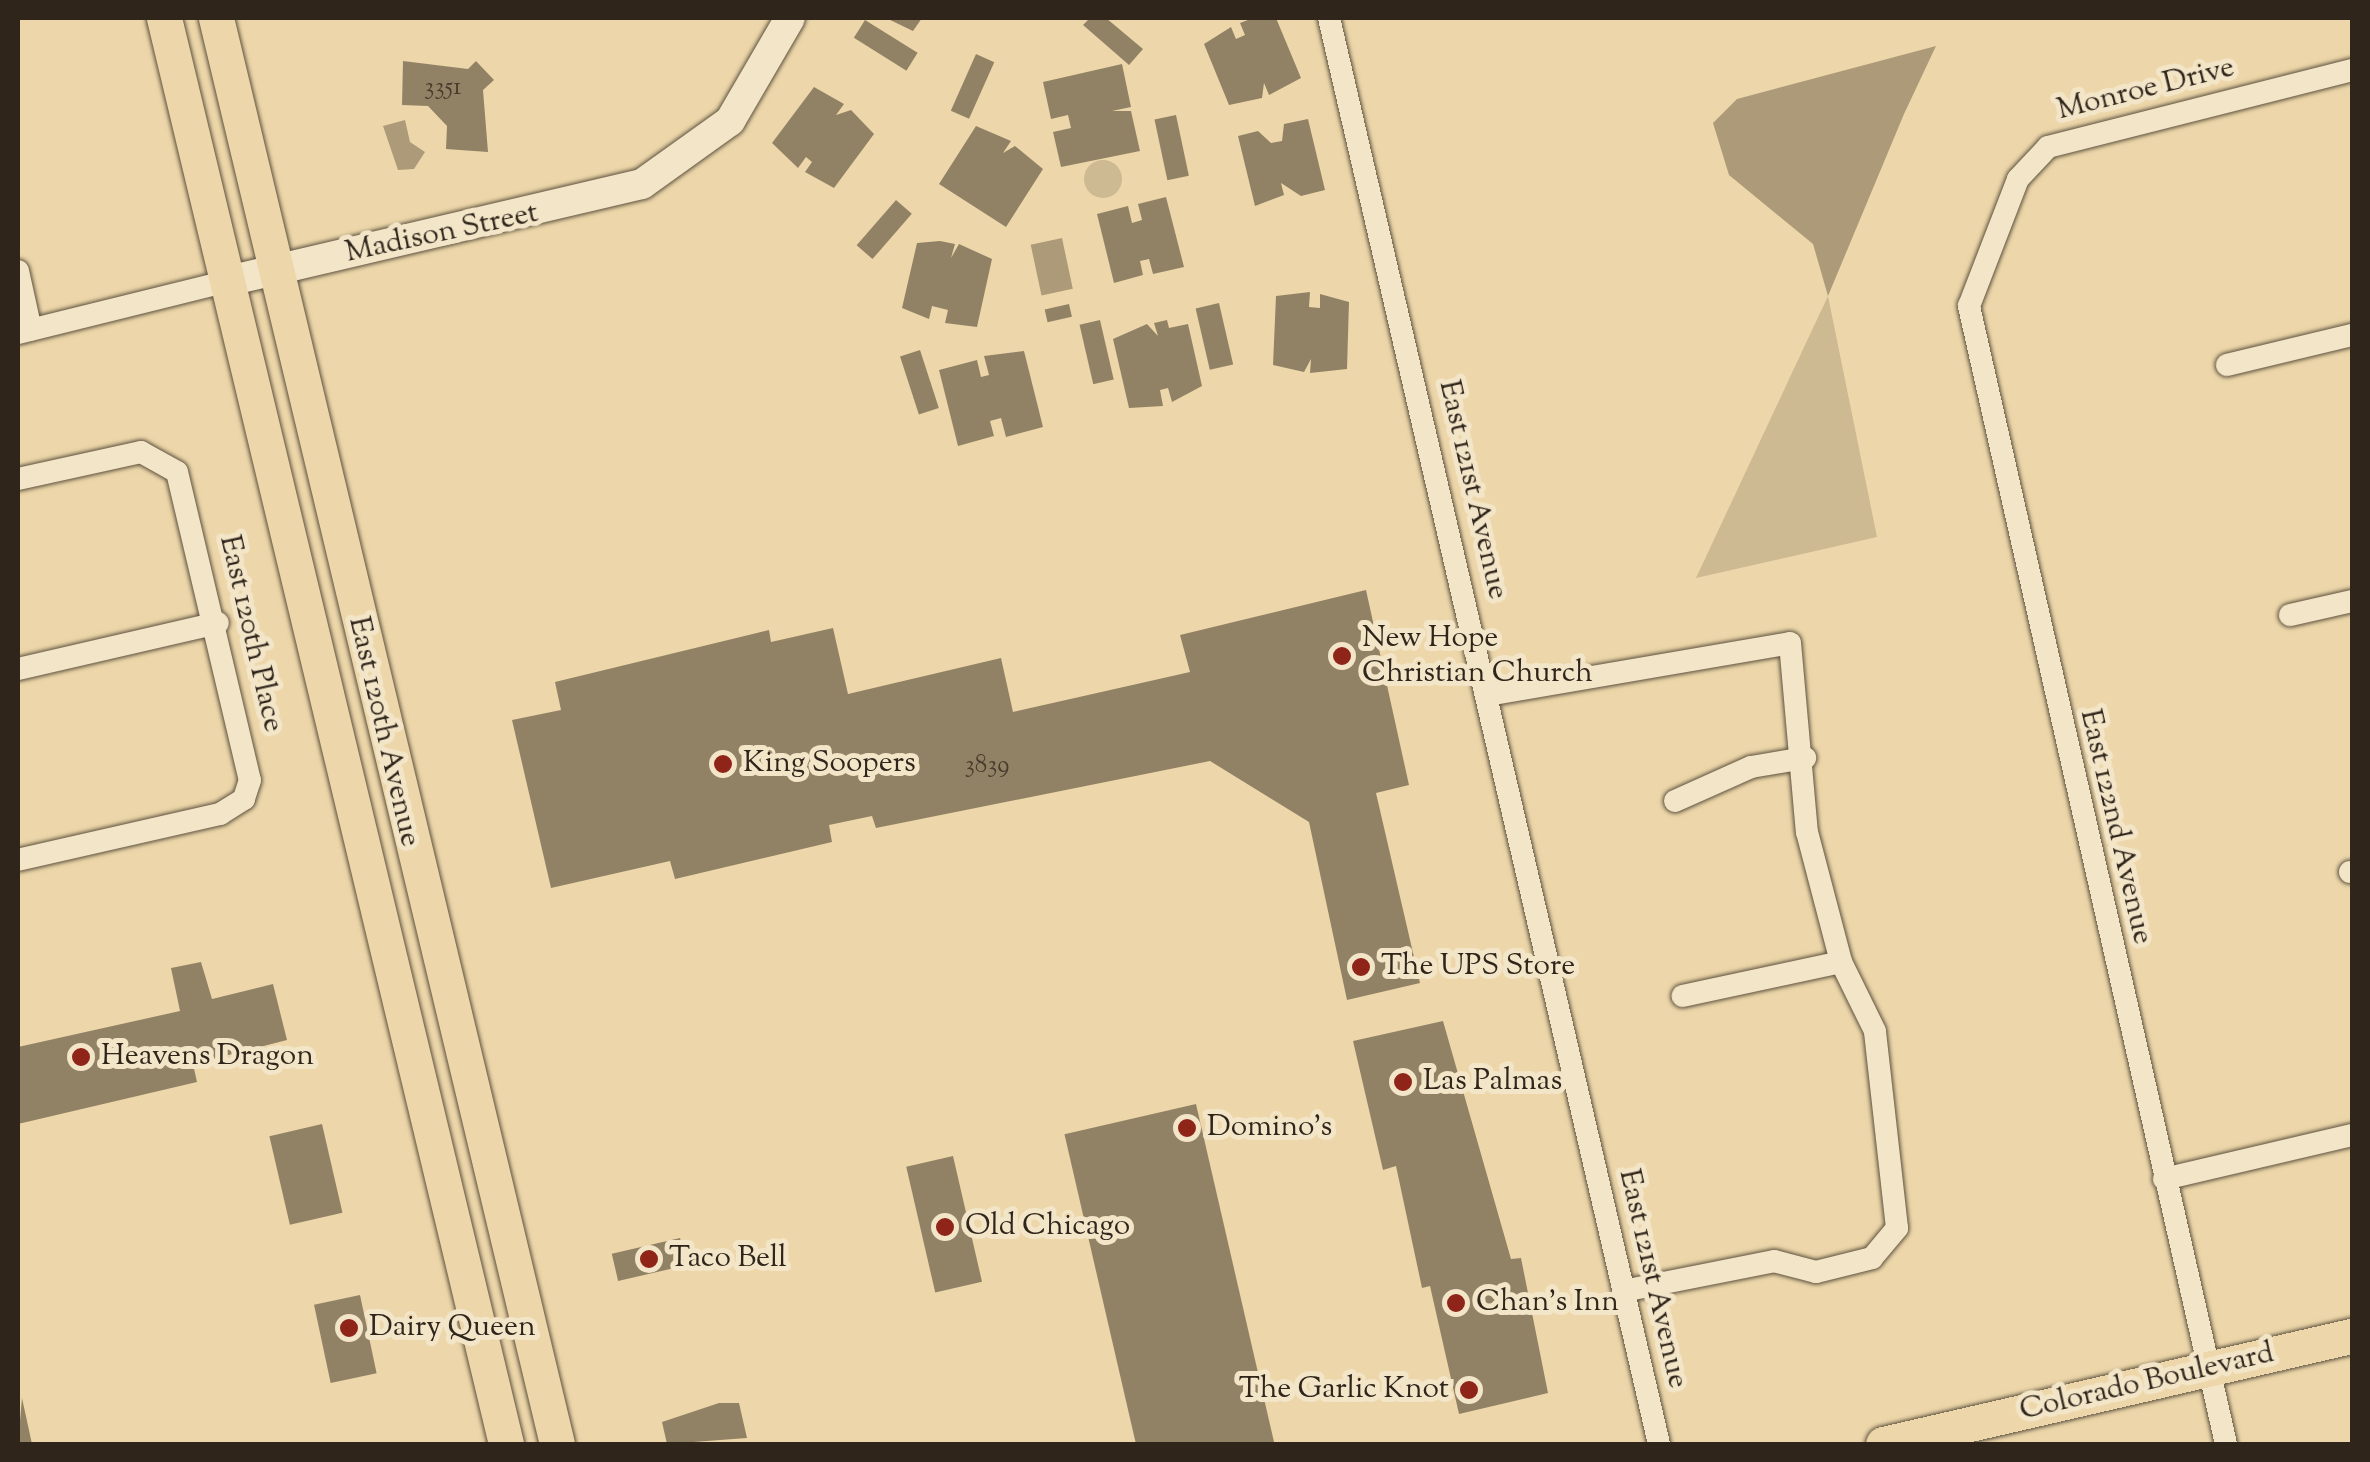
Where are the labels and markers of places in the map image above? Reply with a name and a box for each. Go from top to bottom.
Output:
place label: New Hope Christian Church [1362,621,1593,692]
marker: New Hope Christian Church [1331,645,1353,667]
place label: King Soopers [743,746,916,782]
marker: King Soopers [712,753,734,775]
place label: The UPS Store [1381,949,1575,985]
marker: The UPS Store [1350,956,1372,978]
place label: Heavens Dragon [101,1039,314,1075]
marker: Heavens Dragon [70,1046,92,1068]
place label: Las Palmas [1423,1064,1562,1100]
marker: Las Palmas [1392,1071,1414,1093]
place label: Domino's [1207,1110,1332,1146]
marker: Domino's [1176,1117,1198,1139]
place label: Old Chicago [965,1209,1130,1245]
marker: Old Chicago [934,1216,956,1238]
place label: Taco Bell [669,1241,787,1277]
marker: Taco Bell [638,1248,660,1270]
place label: Chan's Inn [1476,1285,1619,1321]
marker: Chan's Inn [1445,1292,1467,1314]
place label: Dairy Queen [369,1310,536,1346]
marker: Dairy Queen [338,1317,360,1339]
place label: The Garlic Knot [1239,1372,1449,1408]
marker: The Garlic Knot [1458,1379,1480,1401]

